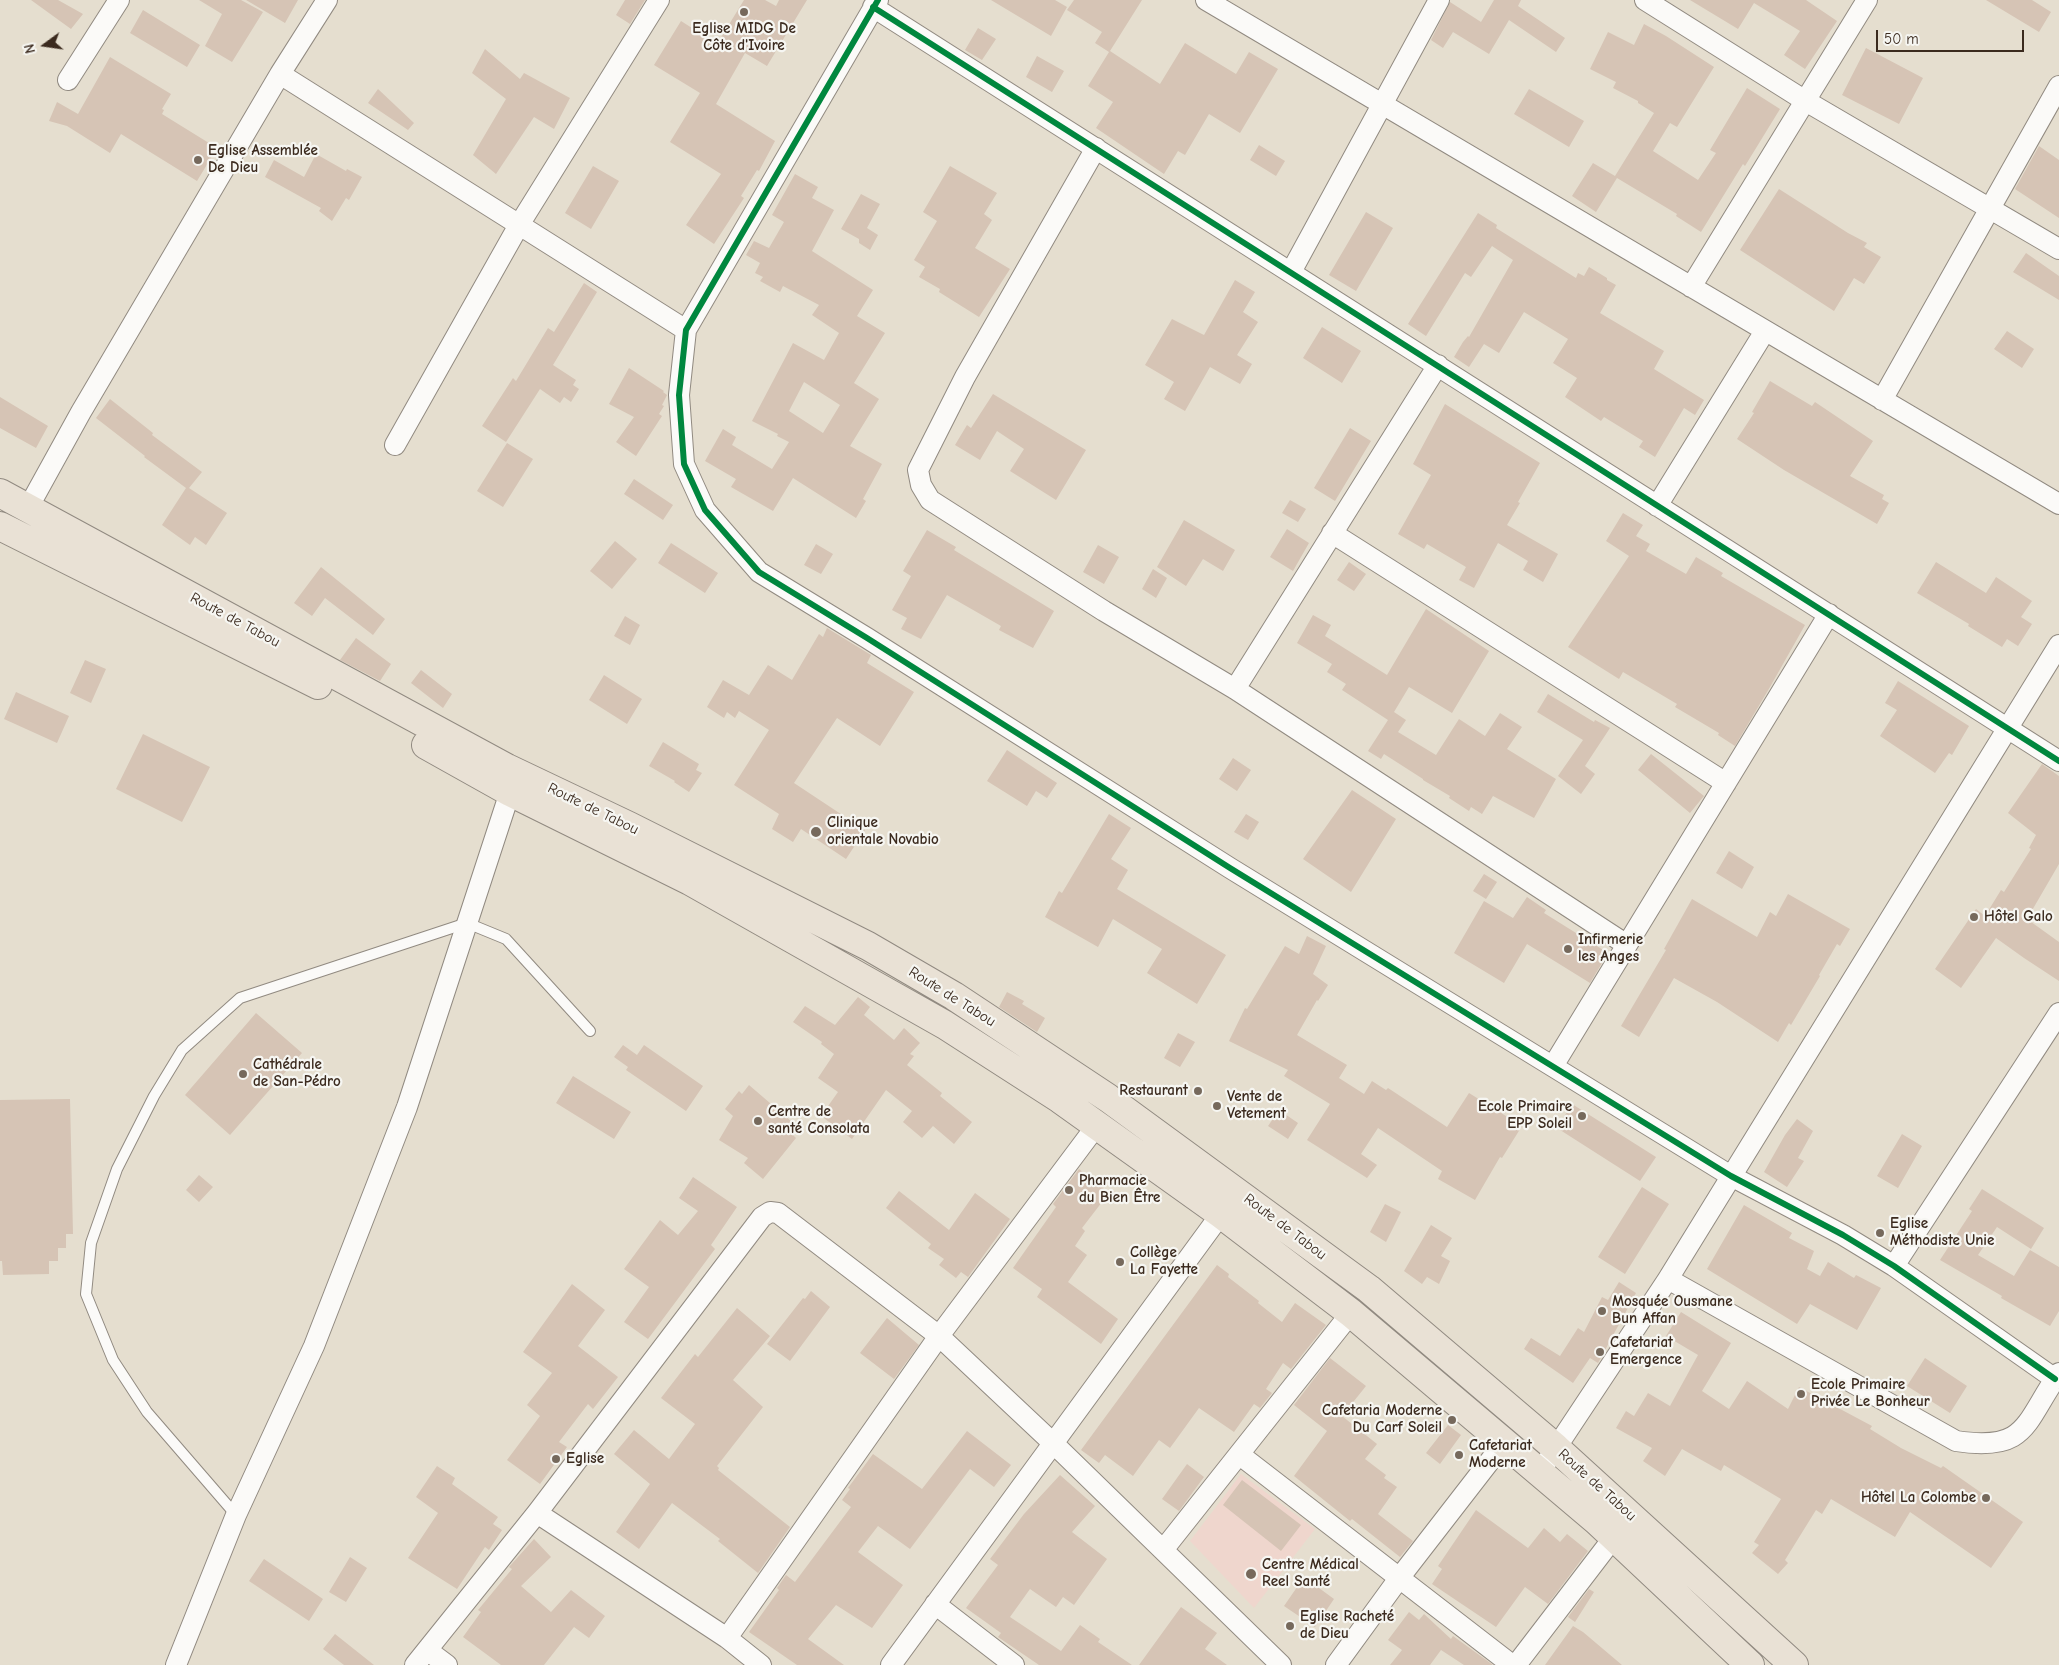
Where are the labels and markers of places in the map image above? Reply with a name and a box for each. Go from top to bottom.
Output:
marker: Eglise MIDG De Côte d'Ivoire [738,6,750,18]
place label: Eglise MIDG De Côte d'Ivoire [692,20,796,55]
place label: Eglise Assemblée De Dieu [208,142,318,177]
marker: Eglise Assemblée De Dieu [192,154,204,166]
place label: Clinique orientale Novabio [827,814,939,849]
marker: Clinique orientale Novabio [809,825,823,839]
place label: Hôtel Galo [1984,908,2053,926]
marker: Hôtel Galo [1968,911,1980,923]
place label: Infirmerie les Anges [1578,931,1643,966]
marker: Infirmerie les Anges [1562,943,1574,955]
place label: Cathédrale de San-Pédro [253,1056,341,1091]
marker: Cathédrale de San-Pédro [237,1068,249,1080]
place label: Restaurant [1119,1082,1188,1100]
marker: Restaurant [1192,1085,1204,1097]
place label: Vente de Vetement [1227,1088,1286,1123]
place label: Ecole Primaire EPP Soleil [1478,1098,1572,1133]
marker: Vente de Vetement [1211,1100,1223,1112]
place label: Centre de santé Consolata [768,1103,870,1138]
marker: Ecole Primaire EPP Soleil [1576,1110,1588,1122]
marker: Centre de santé Consolata [752,1115,764,1127]
place label: Pharmacie du Bien Être [1079,1172,1160,1207]
marker: Pharmacie du Bien Être [1063,1184,1075,1196]
place label: Eglise Méthodiste Unie [1890,1215,1994,1250]
marker: Eglise Méthodiste Unie [1874,1227,1886,1239]
place label: Collège La Fayette [1130,1244,1198,1279]
marker: Collège La Fayette [1114,1256,1126,1268]
place label: Mosquée Ousmane Bun Affan [1612,1293,1733,1328]
marker: Mosquée Ousmane Bun Affan [1596,1305,1608,1317]
place label: Cafetariat Emergence [1610,1334,1682,1369]
marker: Cafetariat Emergence [1594,1346,1606,1358]
place label: Ecole Primaire Privée Le Bonheur [1811,1376,1930,1411]
marker: Ecole Primaire Privée Le Bonheur [1795,1388,1807,1400]
place label: Cafetaria Moderne Du Carf Soleil [1322,1402,1442,1437]
marker: Cafetaria Moderne Du Carf Soleil [1446,1414,1458,1426]
place label: Cafetariat Moderne [1469,1437,1532,1472]
marker: Cafetariat Moderne [1453,1449,1465,1461]
place label: Eglise [566,1450,604,1468]
marker: Eglise [550,1453,562,1465]
place label: Hôtel La Colombe [1861,1489,1976,1507]
marker: Hôtel La Colombe [1980,1492,1992,1504]
place label: Centre Médical Reel Santé [1262,1556,1359,1591]
marker: Centre Médical Reel Santé [1244,1567,1258,1581]
place label: Eglise Racheté de Dieu [1300,1608,1394,1643]
marker: Eglise Racheté de Dieu [1284,1620,1296,1632]

